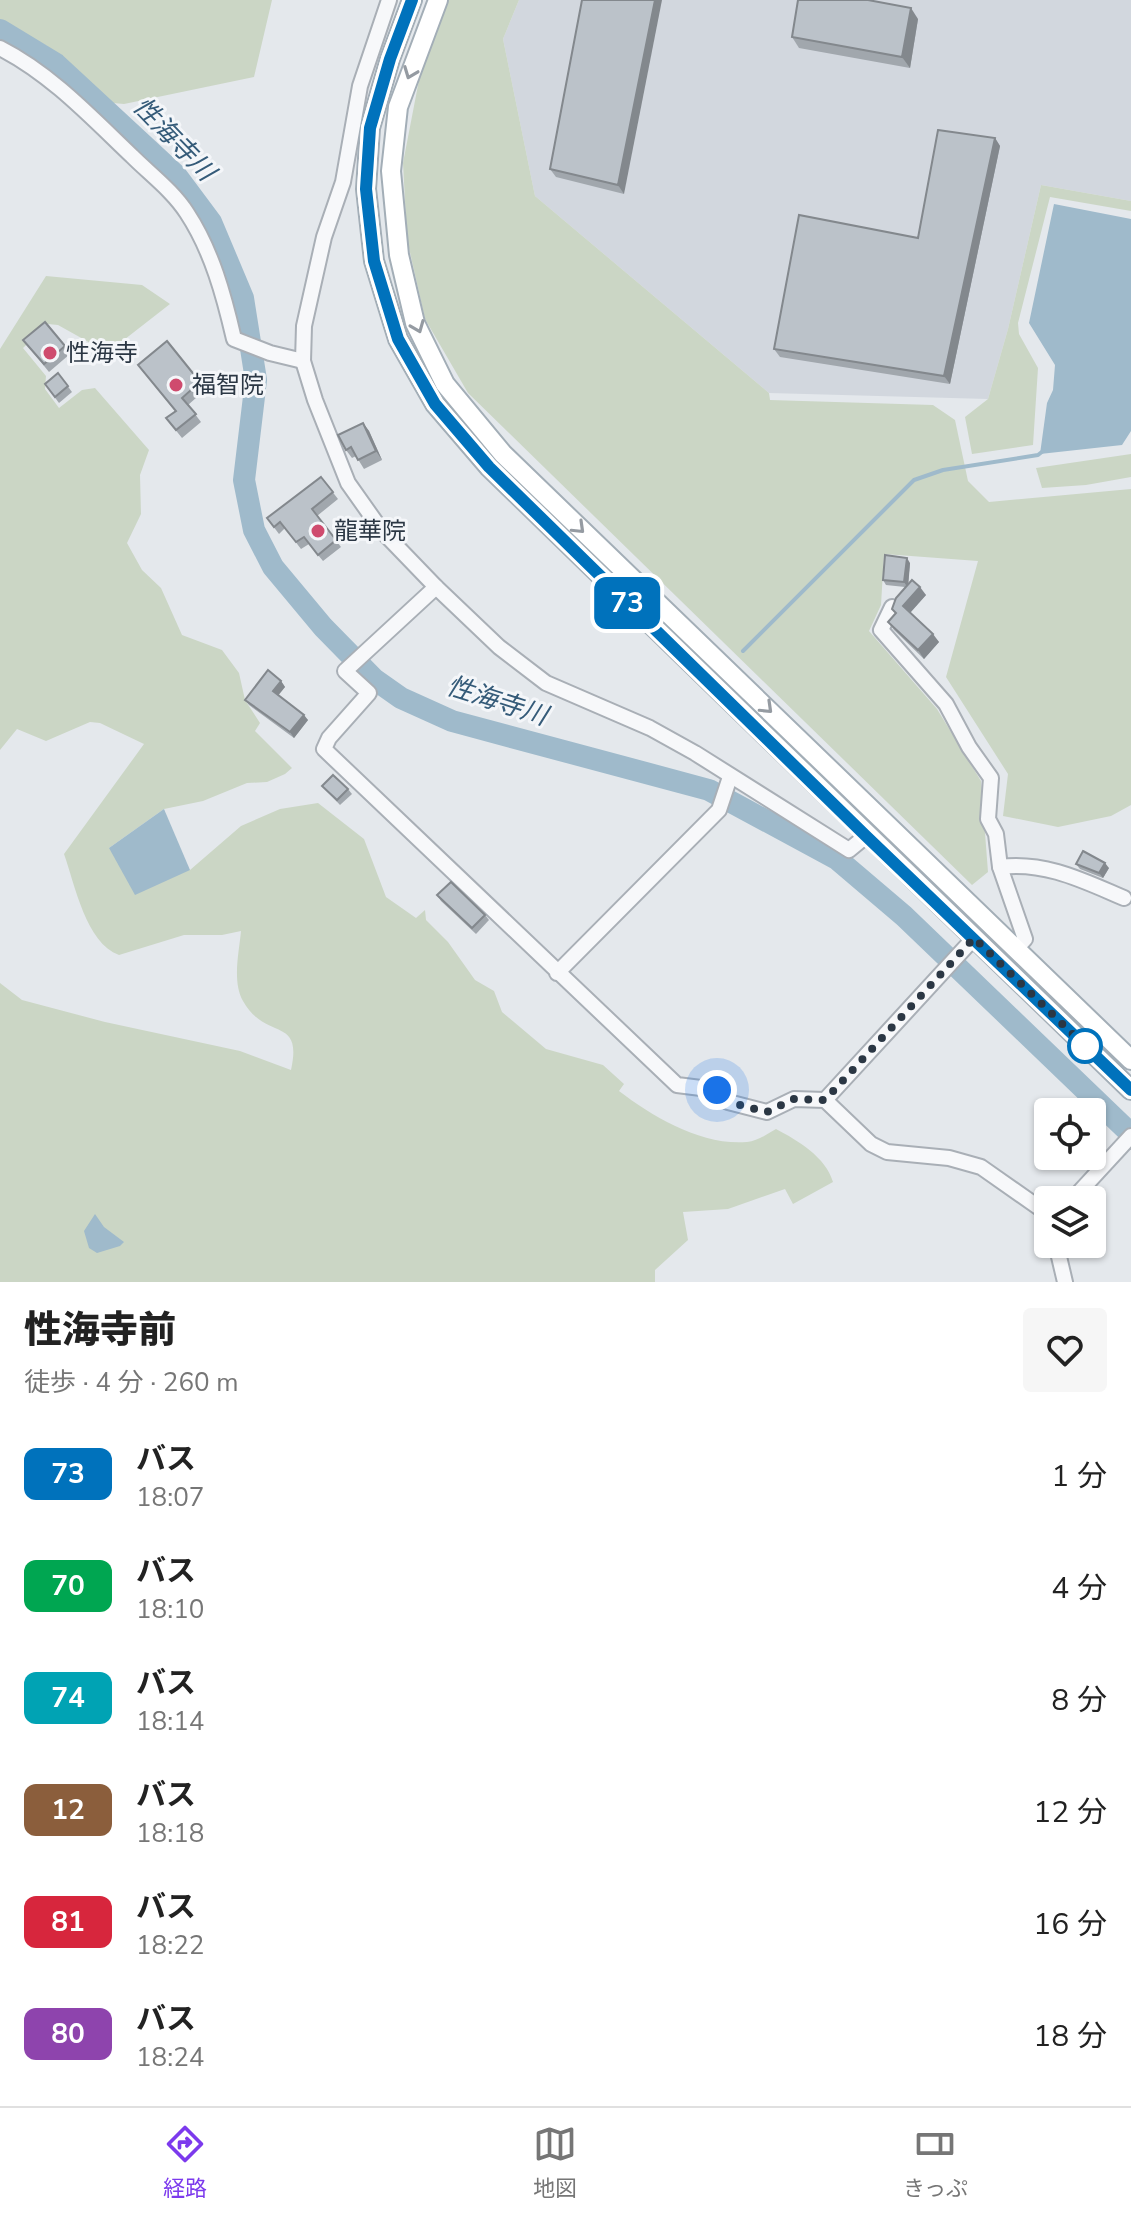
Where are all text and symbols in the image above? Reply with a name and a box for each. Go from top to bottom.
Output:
one-way arrow [403,65,420,79]
water label: 性海寺川 [125,89,225,191]
one-way arrow [408,319,425,333]
place label: 性海寺 [66,337,138,369]
marker: 性海寺 [41,344,59,362]
place label: 福智院 [192,369,264,401]
marker: 福智院 [167,376,185,394]
place label: 龍華院 [334,515,406,547]
one-way arrow [570,519,584,533]
marker: 龍華院 [309,522,327,540]
line badge: 73 [591,577,663,629]
text: 73 [610,584,644,622]
water label: 性海寺川 [442,668,555,735]
one-way arrow [757,699,772,713]
unlabelled marker [1068,1029,1102,1063]
your location [697,1070,737,1110]
map controls [1034,1098,1106,1258]
button: locate [1034,1098,1106,1170]
button: layers [1034,1186,1106,1258]
text: 性海寺前 [24,1305,176,1356]
button: heart [1023,1308,1107,1392]
text: 徒歩 · 4 分 · 260 m [24,1365,239,1400]
text: バス [136,1439,196,1480]
text: 73 [51,1455,85,1493]
text: 1 分 [1051,1456,1107,1497]
text: 18:07 [136,1480,204,1515]
text: バス [136,1551,196,1592]
text: 70 [51,1567,85,1605]
text: 4 分 [1051,1568,1107,1609]
text: 18:10 [136,1592,204,1627]
text: バス [136,1663,196,1704]
text: 74 [51,1679,85,1717]
text: 8 分 [1051,1680,1107,1721]
text: 18:14 [136,1704,204,1739]
text: バス [136,1775,196,1816]
text: 12 [51,1791,85,1829]
text: 12 分 [1033,1792,1107,1833]
text: 18:18 [136,1816,204,1851]
text: バス [136,1887,196,1928]
text: 81 [51,1903,85,1941]
text: 16 分 [1033,1904,1107,1945]
text: 18:22 [136,1928,204,1963]
text: バス [136,1999,196,2040]
text: 80 [51,2015,85,2053]
text: 18 分 [1033,2016,1107,2057]
text: 18:24 [136,2040,204,2075]
tab: 経路 [163,2122,207,2204]
tab: 地図 [533,2122,577,2204]
tab: きっぷ [903,2122,968,2204]

